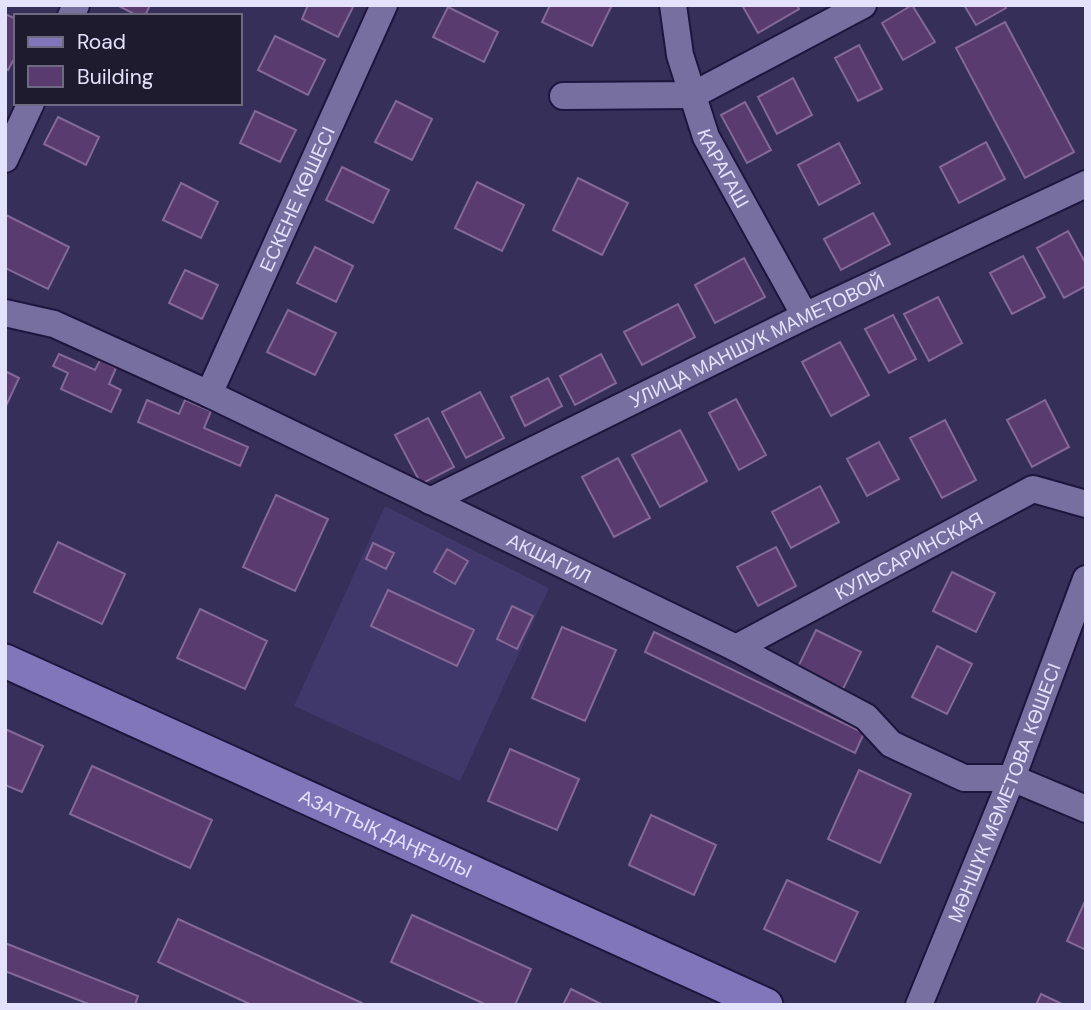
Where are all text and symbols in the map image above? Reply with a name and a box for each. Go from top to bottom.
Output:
legend [14,14,242,105]
text: Road [77,28,126,56]
text: Building [77,63,154,91]
street label: ЕСКЕНЕ КӨШЕСІ [253,122,340,275]
street label: КАРАГАШ [692,126,755,212]
street label: УЛИЦА МАНШУК МАМЕТОВОЙ [625,268,888,413]
street label: КУЛЬСАРИНСКАЯ [830,506,987,605]
street label: АКШАГИЛ [503,527,595,589]
street label: МӘНШҮК МӘМЕТОВА КӨШЕСІ [942,659,1066,926]
street label: АЗАТТЫҚ ДАҢҒЫЛЫ [296,783,476,883]

